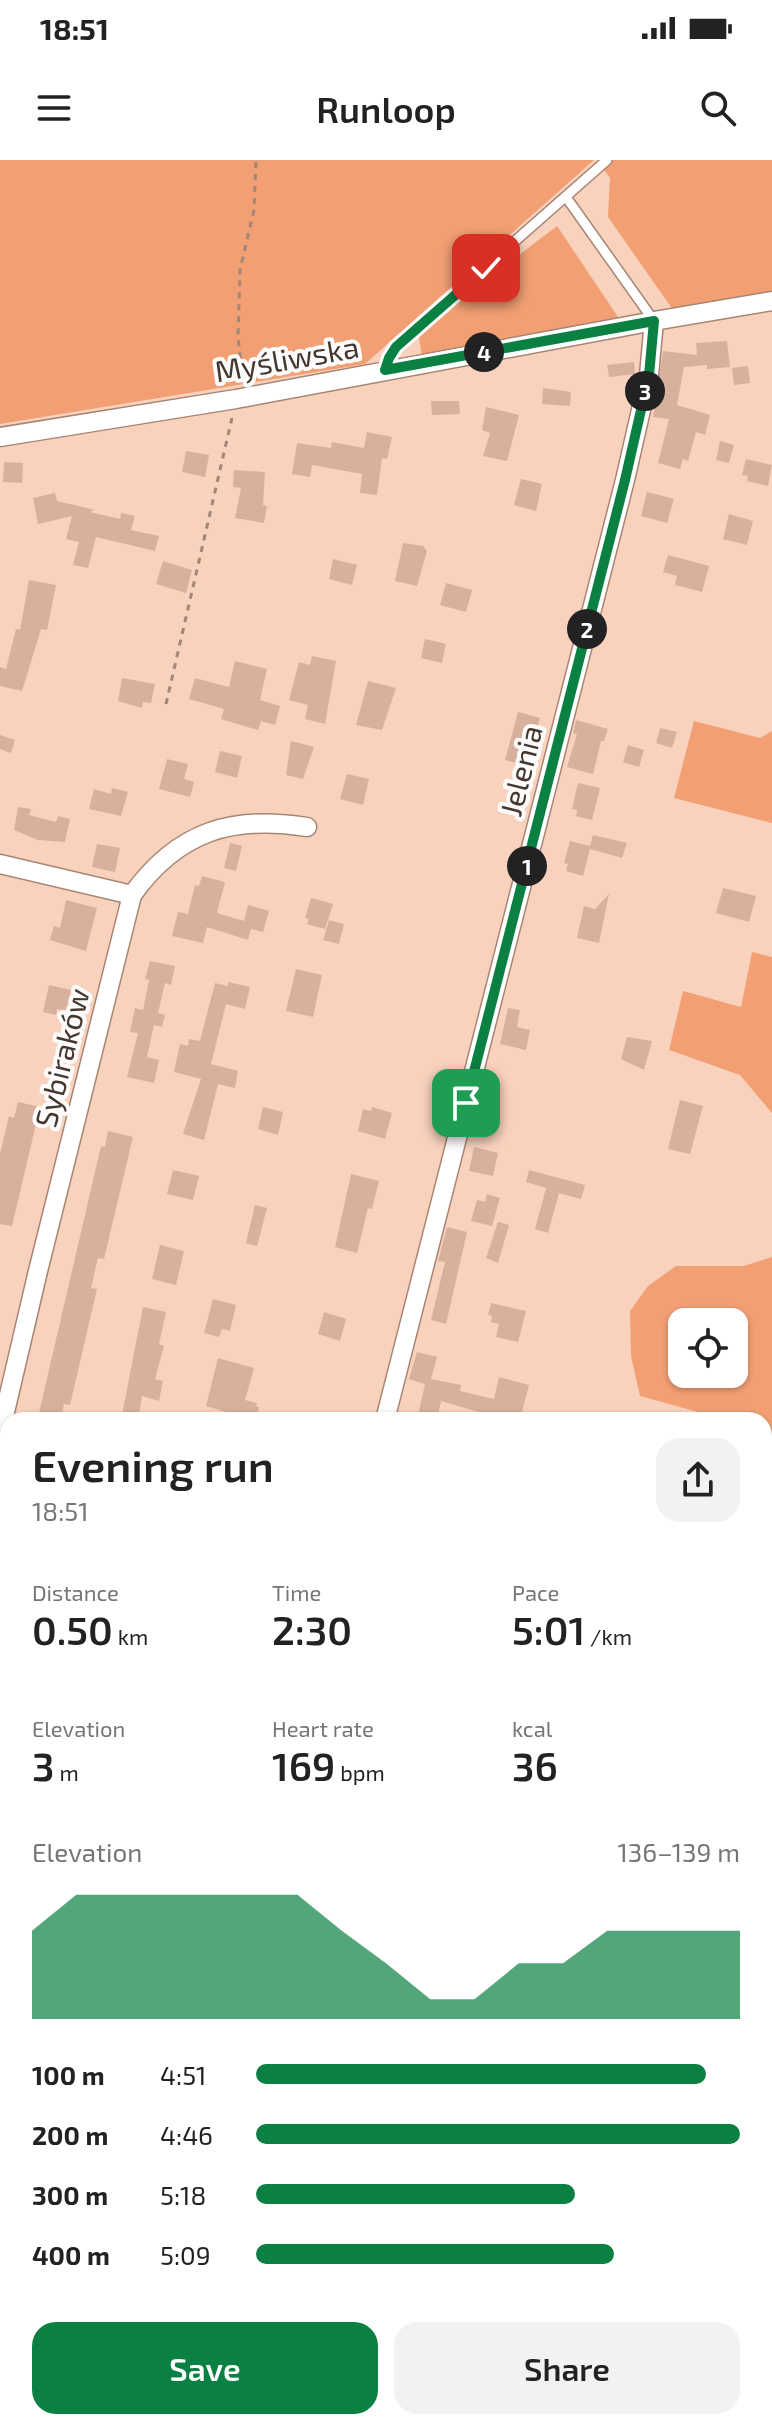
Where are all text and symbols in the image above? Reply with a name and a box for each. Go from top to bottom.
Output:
text: 18:51 [40,10,109,46]
icon: menu [32,86,76,130]
icon: search [696,86,740,130]
text: Runloop [316,87,456,130]
pin [452,234,520,302]
icon: check [464,246,508,290]
street label: Myśliwska [212,328,361,388]
pin: 4 [464,332,504,372]
text: 4 [477,339,491,365]
pin: 3 [625,371,665,411]
text: 3 [639,378,651,404]
pin: 2 [567,609,607,649]
text: 2 [581,616,593,642]
street label: Jelenia [491,721,549,820]
pin: 1 [507,846,547,886]
text: 1 [522,853,532,879]
street label: Sybiraków [26,984,96,1131]
pin [432,1069,500,1137]
icon: arrive [444,1081,488,1125]
map controls [668,1308,748,1388]
button: locate [668,1308,748,1388]
text: Evening run [32,1438,274,1491]
button: share [656,1438,740,1522]
text: 18:51 [32,1495,89,1526]
text: Distance [32,1579,119,1605]
text: Time [272,1579,321,1605]
text: Pace [512,1579,559,1605]
text: 0.50 [32,1605,113,1653]
text: 2:30 [272,1605,352,1653]
text: 5:01 [512,1605,585,1653]
text: km [113,1623,148,1649]
text: /km [585,1623,632,1649]
text: Elevation [32,1715,125,1741]
text: Heart rate [272,1715,374,1741]
text: kcal [512,1715,552,1741]
text: 3 [32,1741,54,1789]
text: 169 [272,1741,335,1789]
text: 36 [512,1741,558,1789]
text: m [54,1759,79,1785]
text: bpm [335,1759,385,1785]
text: Elevation [32,1836,142,1867]
text: 136–139 m [618,1836,740,1867]
text: 100 m [32,2059,105,2090]
text: 4:51 [160,2059,206,2090]
text: 200 m [32,2119,108,2150]
text: 4:46 [160,2119,213,2150]
text: 300 m [32,2179,108,2210]
text: 5:18 [160,2179,206,2210]
text: 400 m [32,2239,110,2270]
text: 5:09 [160,2239,211,2270]
button: Save [32,2322,378,2414]
button: Share [394,2322,740,2414]

